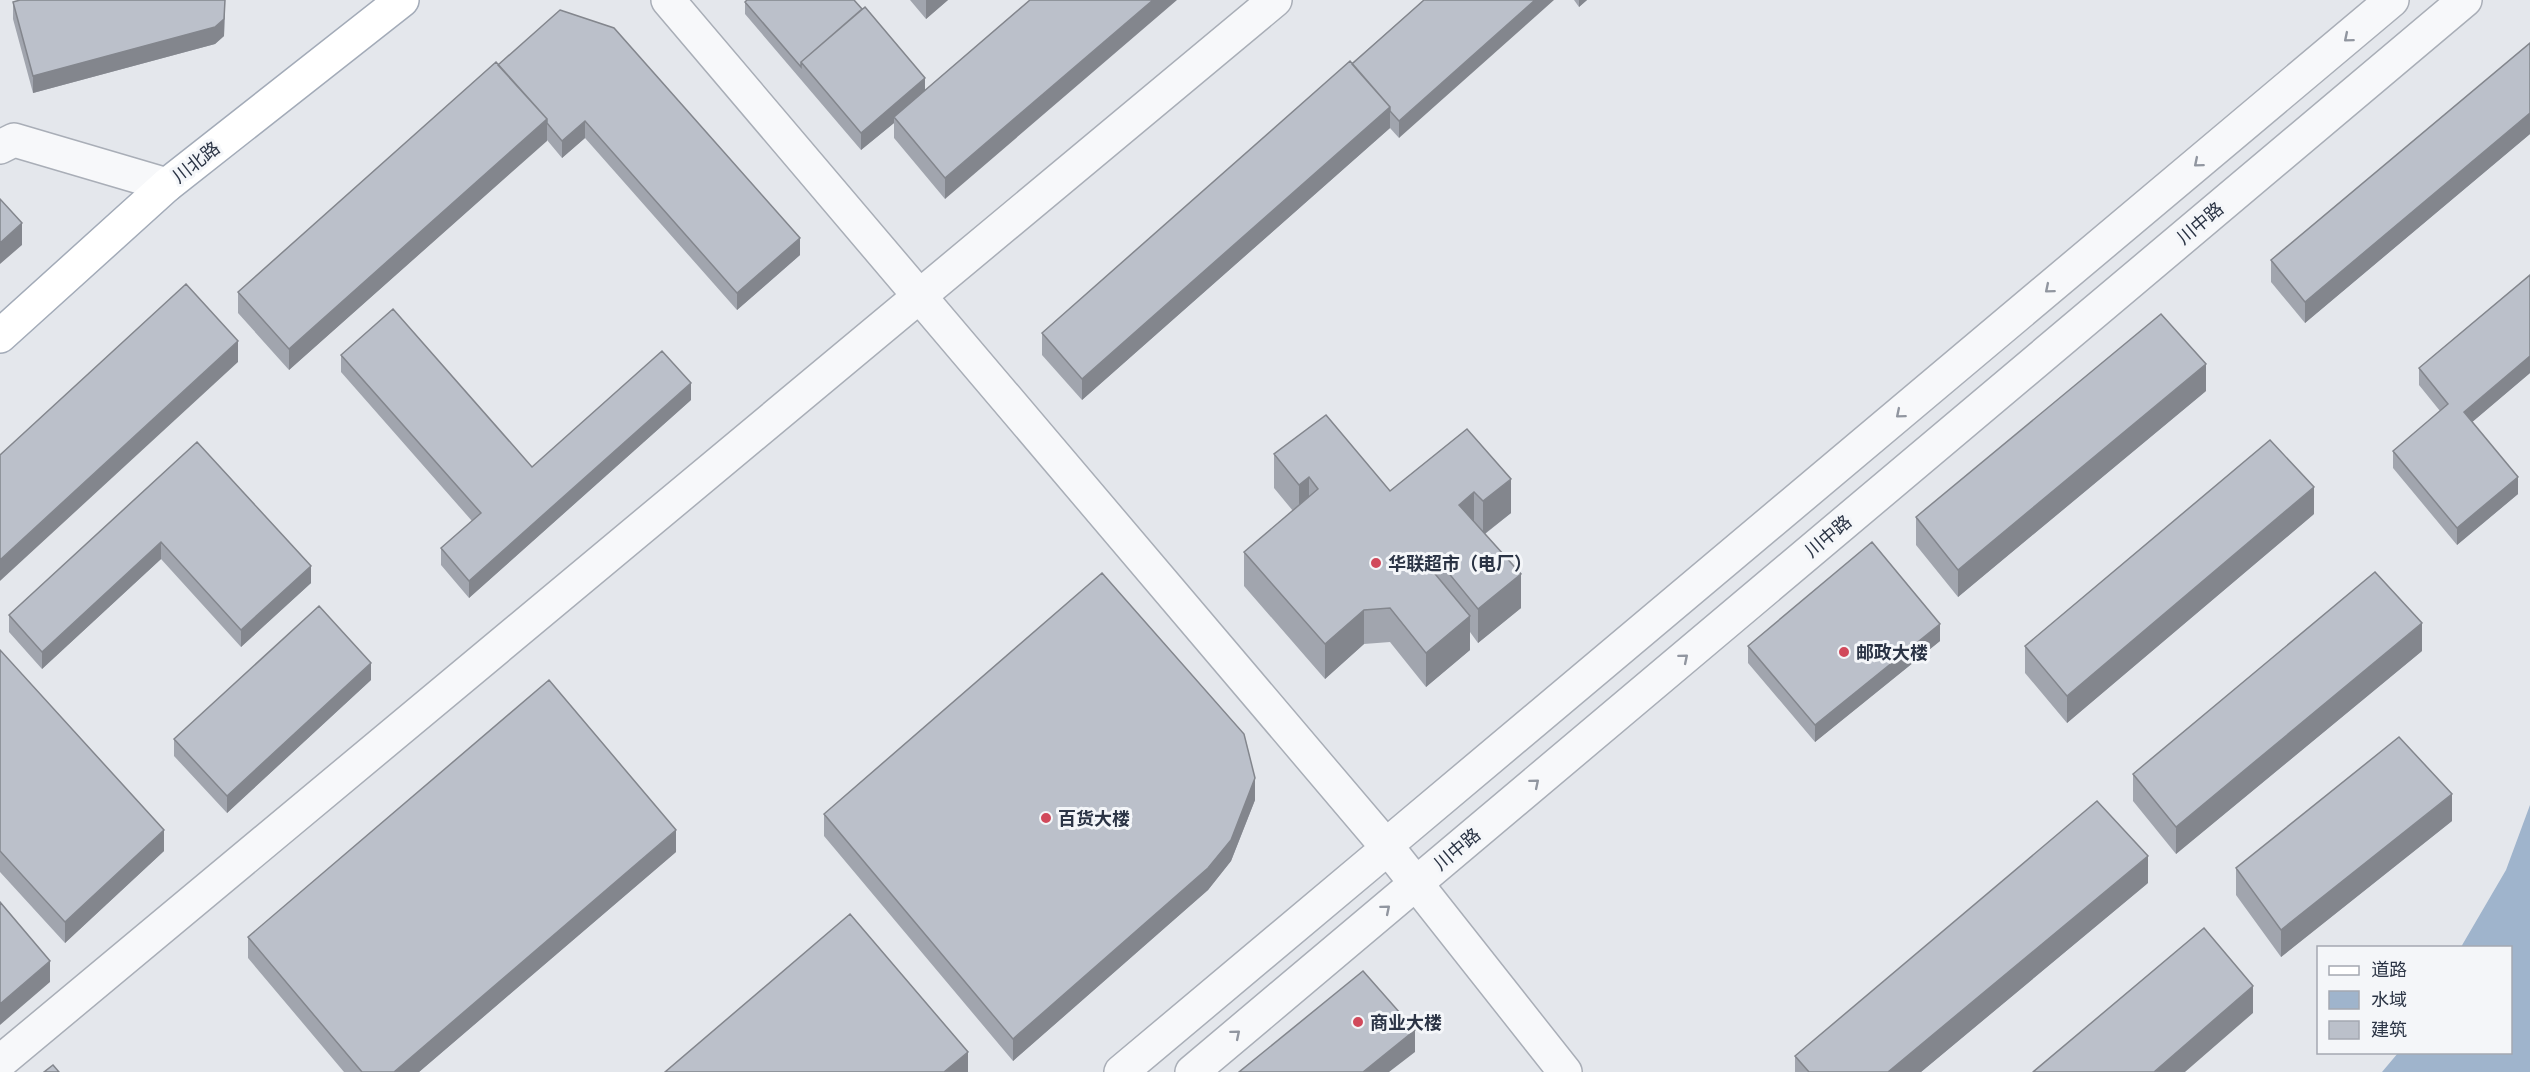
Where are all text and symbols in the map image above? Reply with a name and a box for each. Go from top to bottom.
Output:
one-way arrow [2344,30,2355,41]
street label: 川北路 [168,136,224,188]
one-way arrow [2194,156,2205,167]
street label: 川中路 [2172,197,2228,249]
one-way arrow [2045,281,2056,292]
one-way arrow [1896,407,1907,418]
street label: 川中路 [1800,510,1856,562]
place label: 华联超市（电厂） [1388,552,1532,575]
marker: 华联超市（电厂） [1369,556,1383,570]
place label: 邮政大楼 [1856,641,1928,664]
marker: 邮政大楼 [1837,645,1851,659]
one-way arrow [1677,654,1688,665]
one-way arrow [1528,780,1539,791]
place label: 百货大楼 [1058,807,1130,830]
marker: 百货大楼 [1039,811,1053,825]
street label: 川中路 [1429,823,1485,875]
one-way arrow [1379,905,1390,916]
legend [2317,946,2512,1054]
text: 道路 [2371,958,2407,981]
text: 水域 [2371,988,2407,1011]
place label: 商业大楼 [1370,1011,1442,1034]
marker: 商业大楼 [1351,1015,1365,1029]
text: 建筑 [2371,1018,2407,1041]
one-way arrow [1229,1031,1240,1042]

